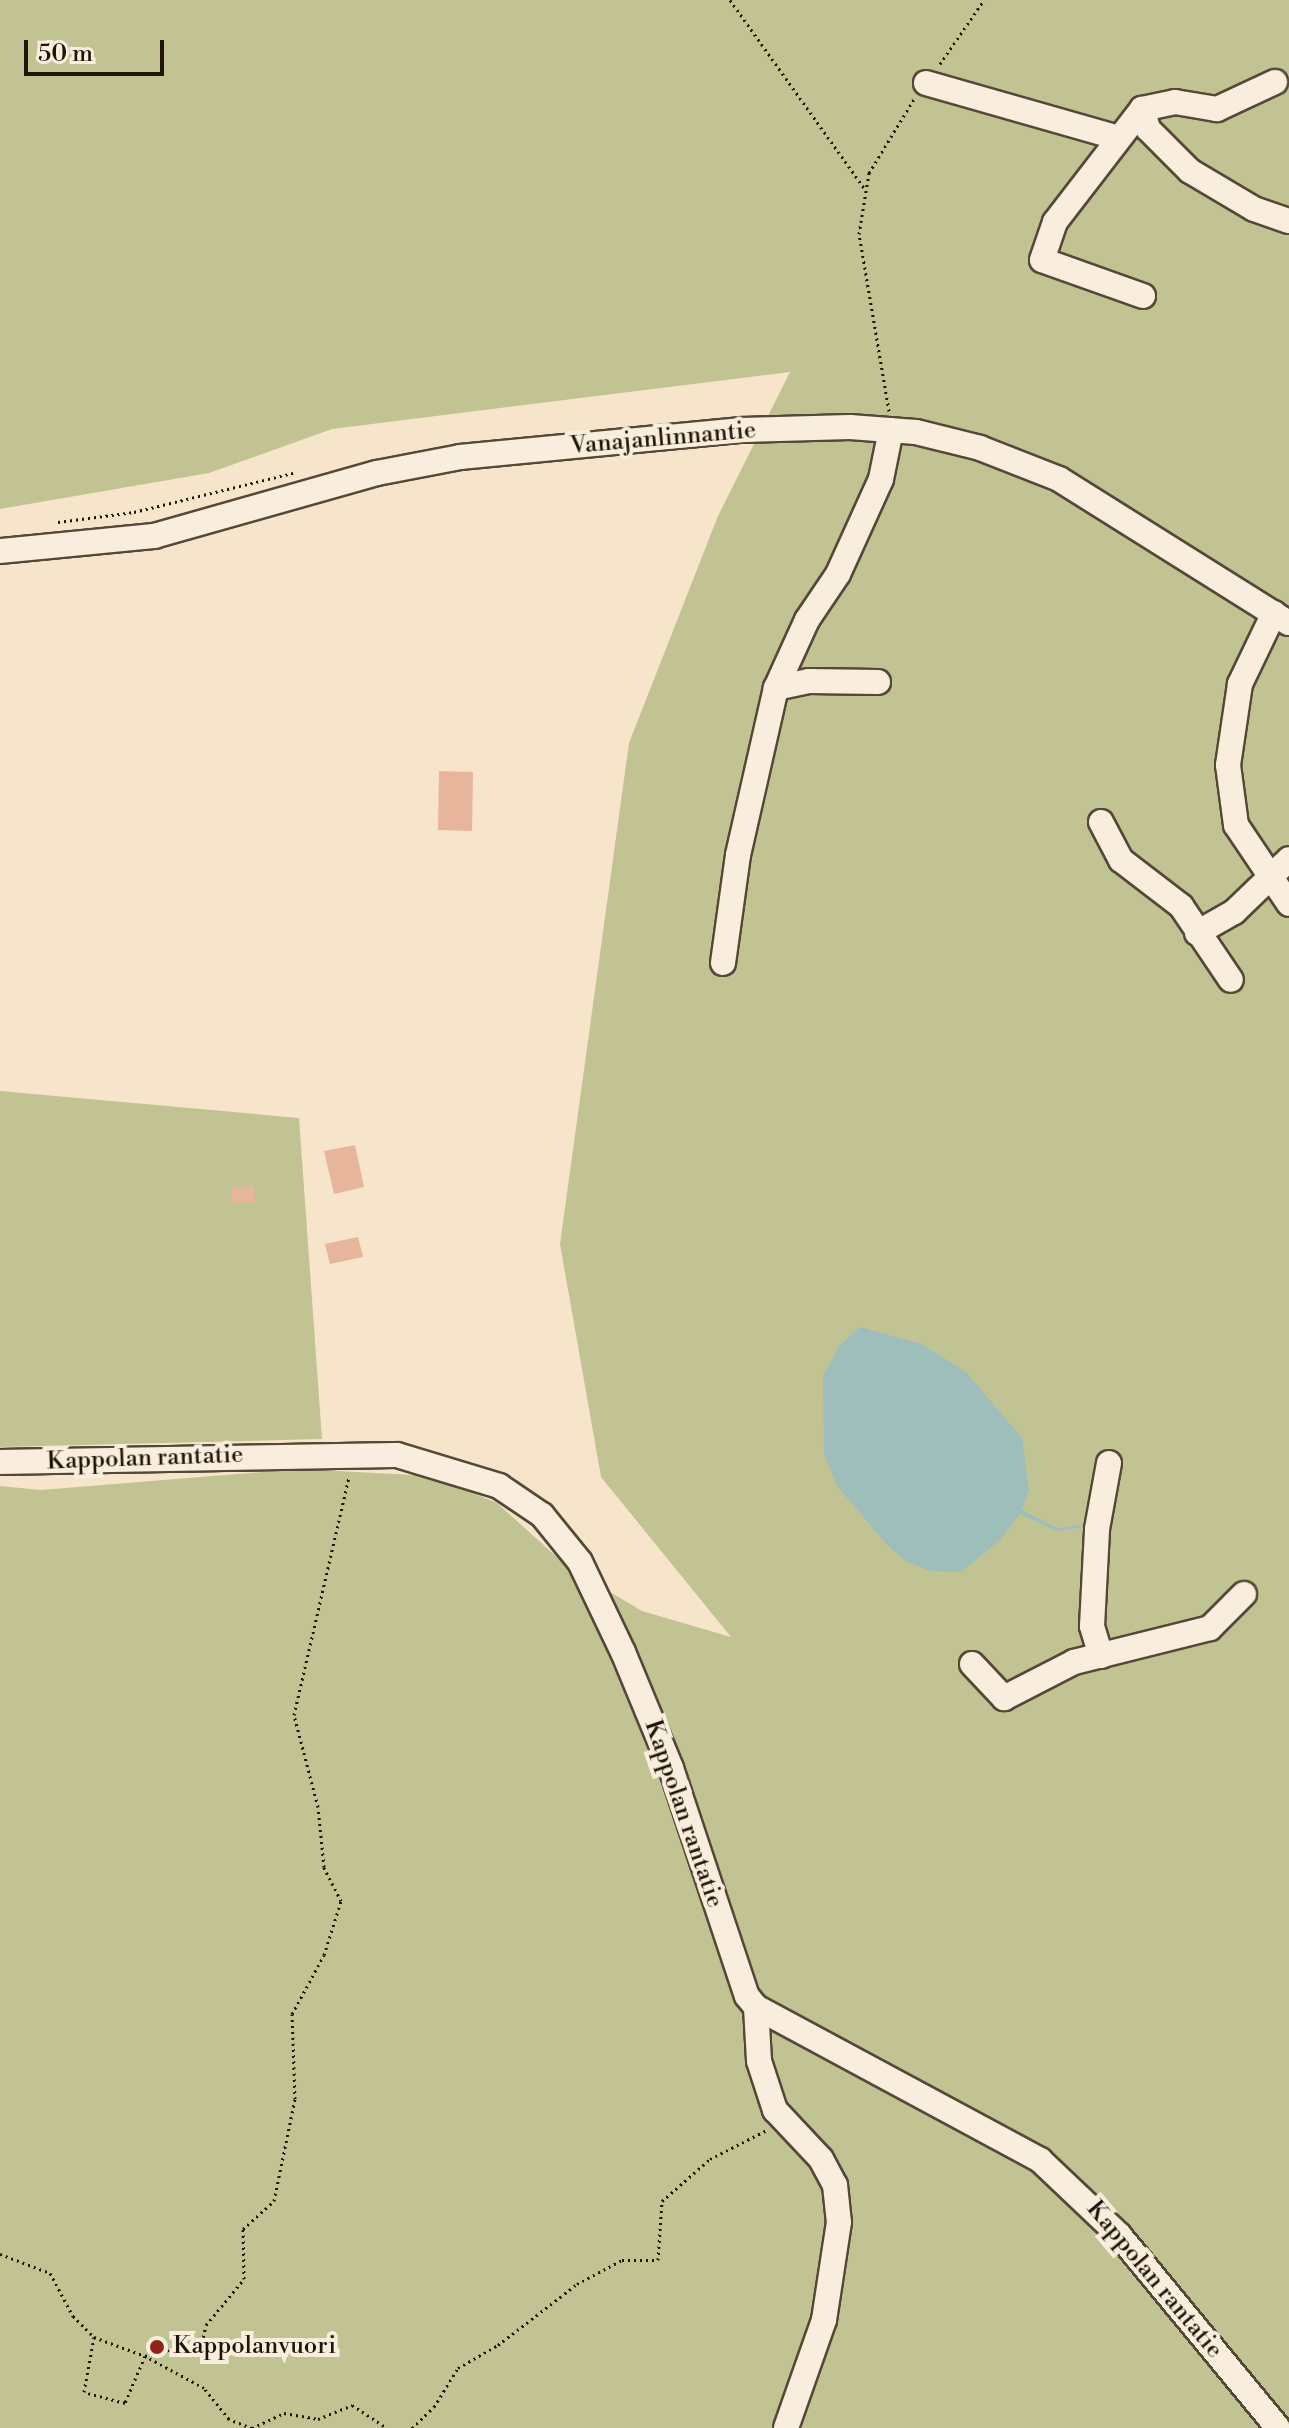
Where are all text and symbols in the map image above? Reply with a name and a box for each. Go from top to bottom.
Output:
scale bar [28,24,168,74]
text: 50 m [38,39,93,69]
street label: Vanajanlinnantie [569,417,757,461]
street label: Kappolan rantatie [46,1441,244,1477]
street label: Kappolan rantatie [637,1716,729,1912]
street label: Kappolan rantatie [1080,2195,1228,2365]
place label: Kappolanvuori [173,2333,336,2361]
marker: Kappolanvuori [148,2338,166,2356]

